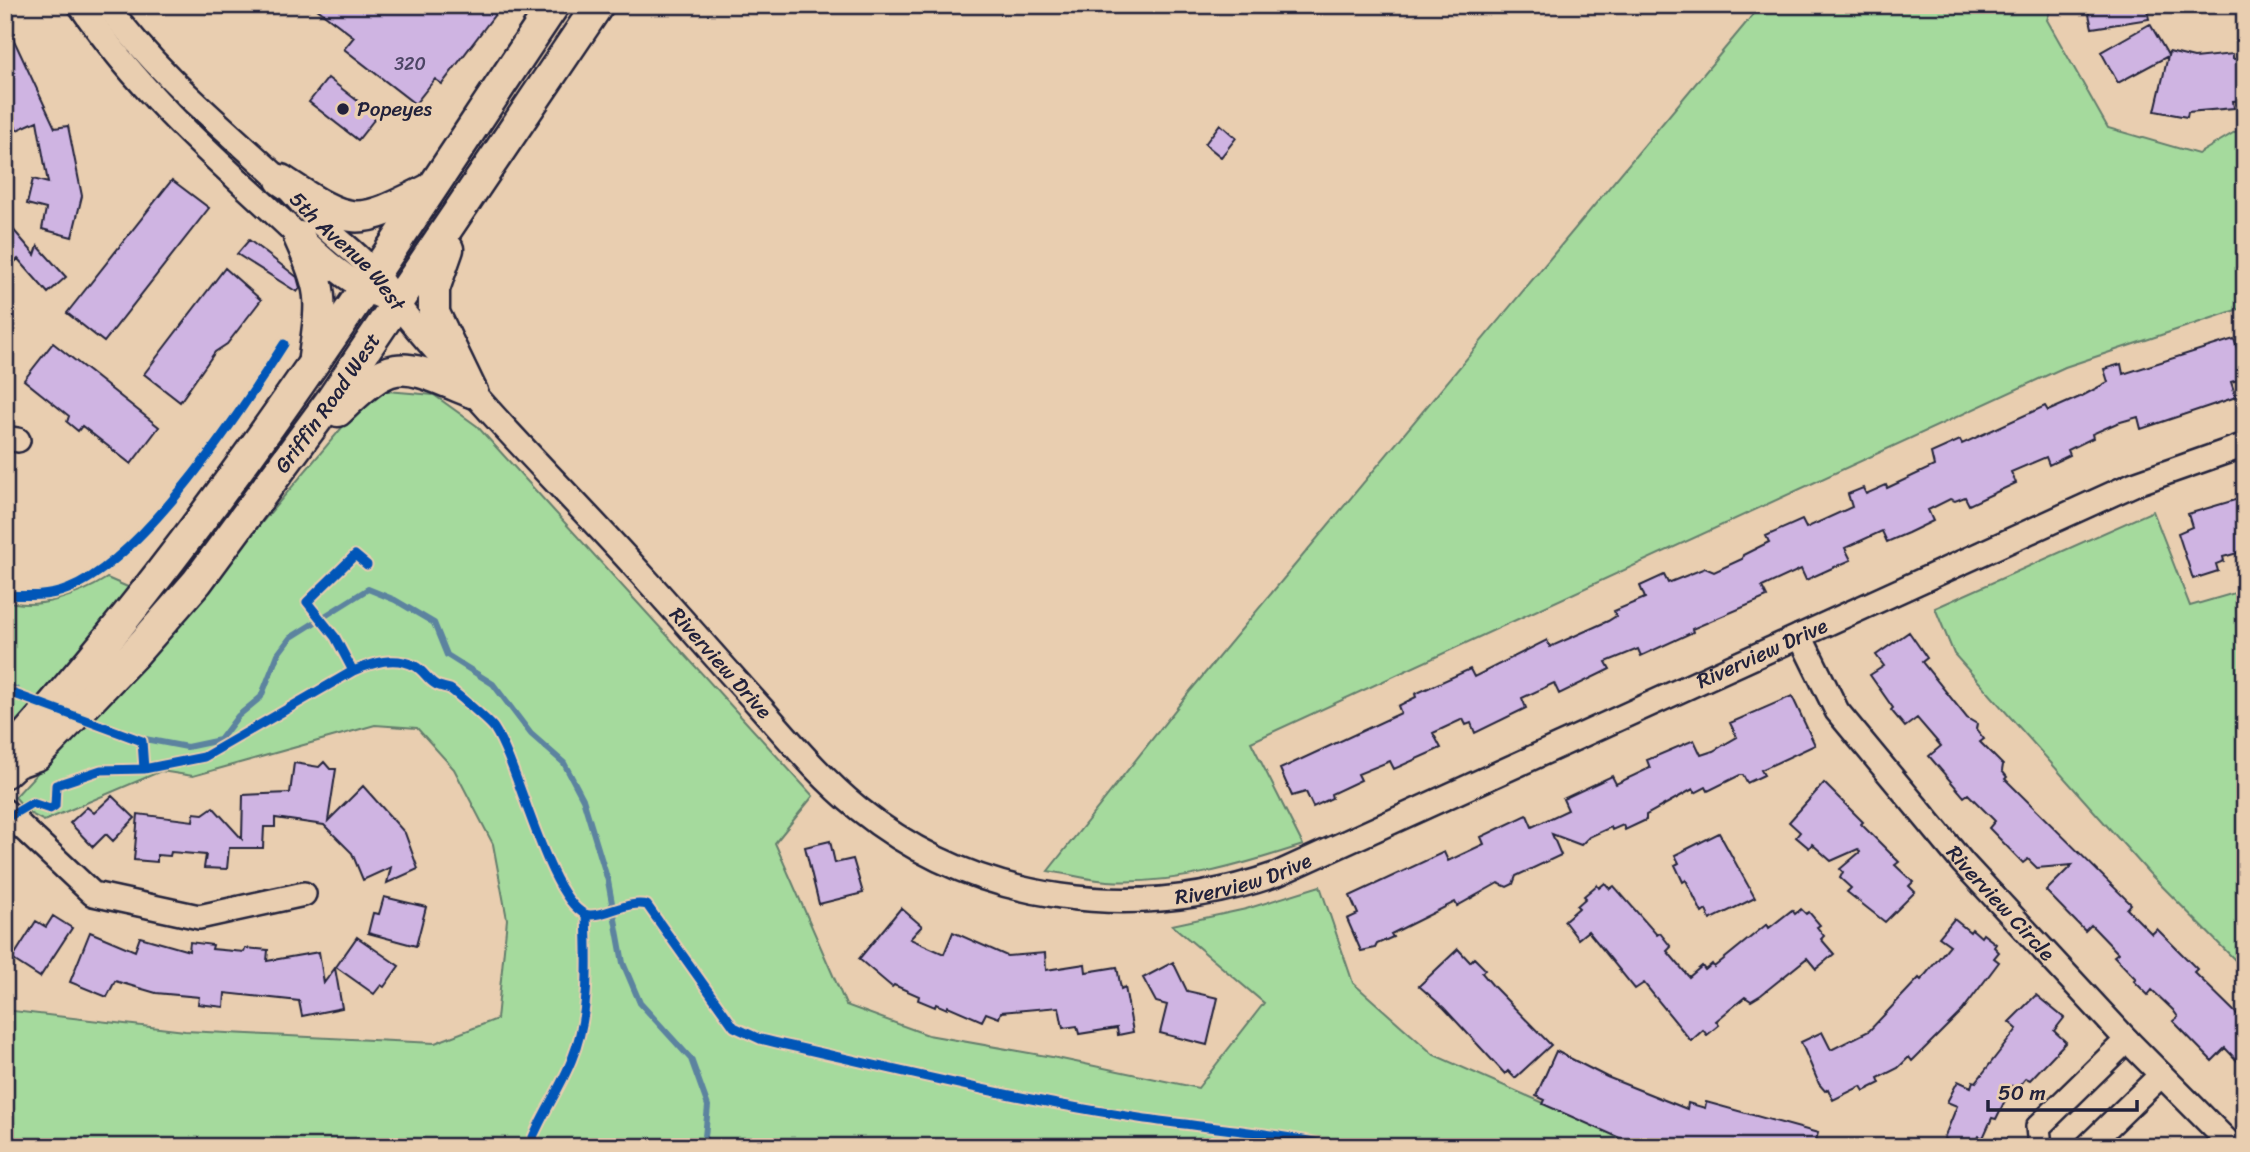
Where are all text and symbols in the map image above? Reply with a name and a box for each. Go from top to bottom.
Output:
house number: 320 [394,48,426,80]
place label: Popeyes [357,90,432,128]
marker: Popeyes [335,101,351,117]
street label: 5th Avenue West [280,182,416,321]
street label: Griffin Road West [264,325,391,482]
street label: Riverview Drive [660,598,782,728]
street label: Riverview Drive [1690,607,1834,700]
street label: Riverview Circle [1936,836,2065,971]
street label: Riverview Drive [1173,842,1318,916]
scale bar [1988,1068,2136,1112]
text: 50 m [1998,1074,2046,1112]

